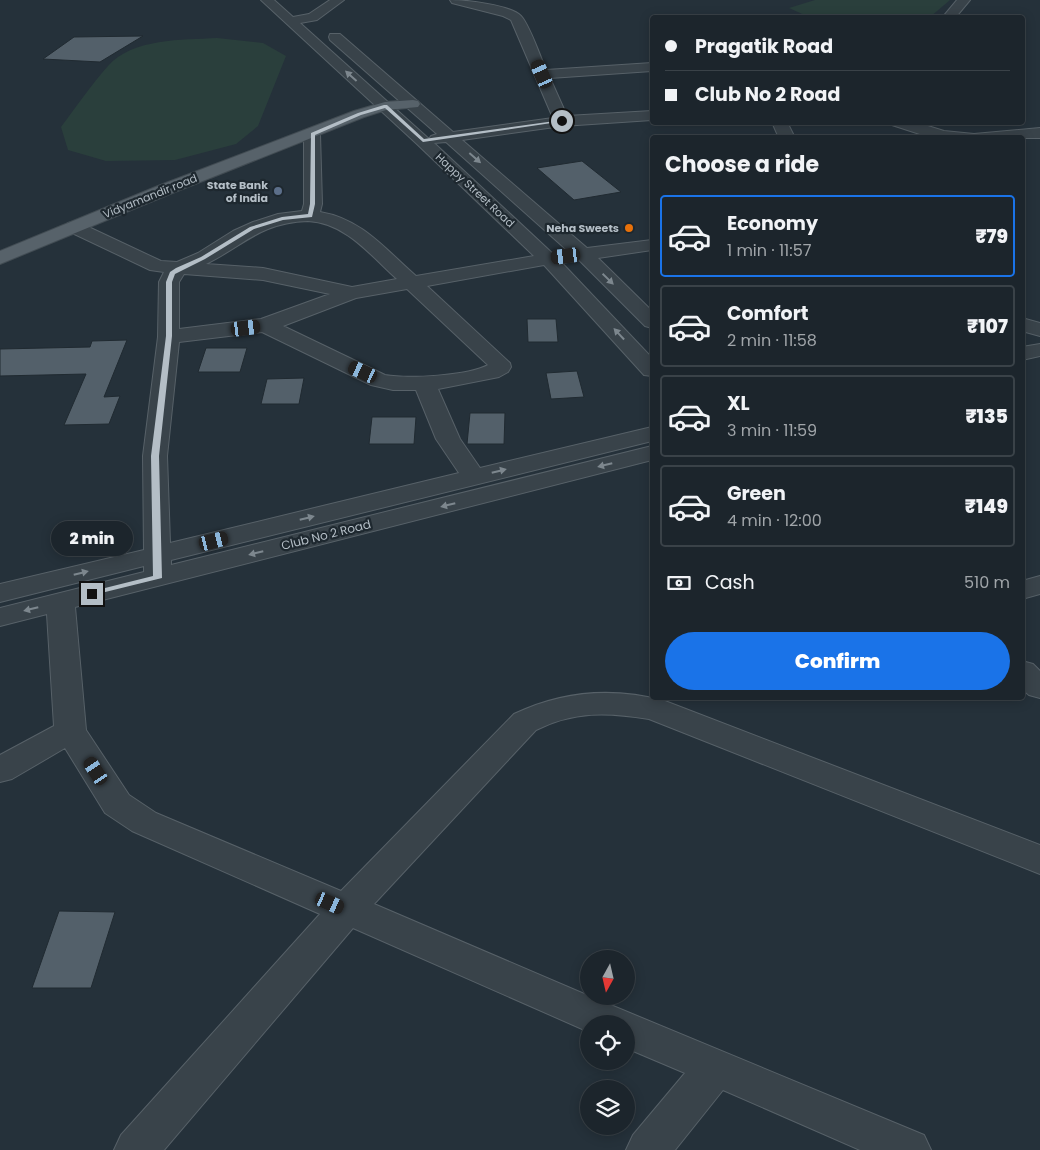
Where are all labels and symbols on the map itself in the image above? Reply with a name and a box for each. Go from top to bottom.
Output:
car [529,57,554,91]
one-way arrow [346,70,358,82]
route start [551,110,573,132]
street label: Happy Street Road [432,149,518,231]
one-way arrow [468,152,480,164]
street label: Vidyamandir road [101,170,199,222]
place label: State Bank of India [207,177,268,206]
marker: State Bank of India [272,185,284,197]
place label: Neha Sweets [546,220,619,236]
marker: Neha Sweets [623,222,635,234]
car [550,247,581,265]
one-way arrow [602,273,614,285]
car [230,319,261,337]
one-way arrow [613,328,625,340]
car [346,359,379,385]
one-way arrow [598,461,613,469]
one-way arrow [492,467,507,475]
one-way arrow [440,501,455,509]
one-way arrow [300,514,315,522]
street label: Club No 2 Road [279,515,372,554]
callout: 2 min [51,522,133,556]
car [197,530,230,552]
one-way arrow [249,549,264,557]
one-way arrow [74,569,89,577]
route end [81,583,103,605]
one-way arrow [23,606,38,614]
car [81,754,110,788]
car [313,890,346,916]
north arrow [580,950,635,1005]

